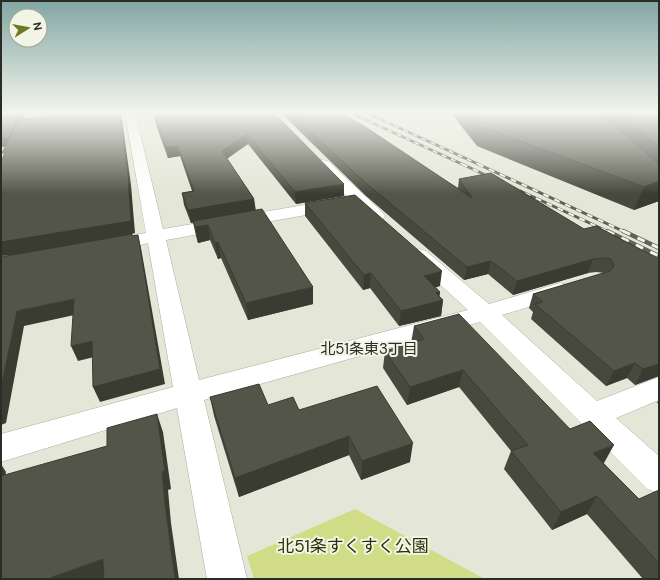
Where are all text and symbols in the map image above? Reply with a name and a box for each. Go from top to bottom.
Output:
north arrow [8,8,48,48]
text: N [30,21,45,31]
district label: 北51条東3丁目 [320,339,418,359]
park label: 北51条すくすく公園 [277,535,429,557]

